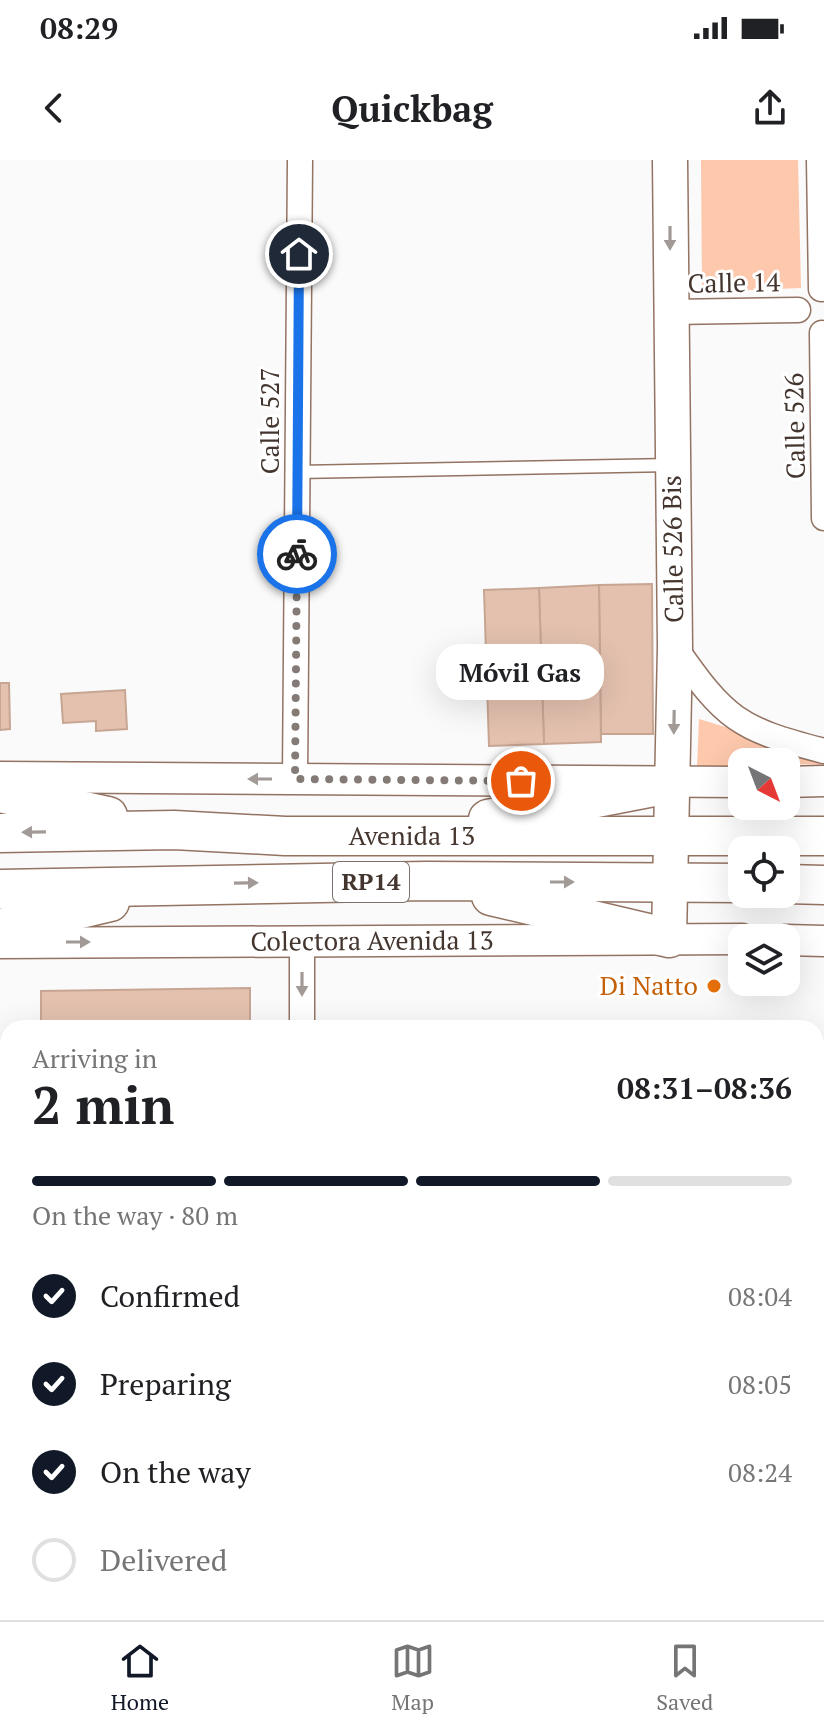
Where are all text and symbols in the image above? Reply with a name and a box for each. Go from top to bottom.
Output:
text: 08:29 [40,8,118,48]
text: Quickbag [331,85,493,132]
icon: back [32,86,76,130]
icon: share [748,86,792,130]
pin [265,220,333,288]
one-way arrow [664,226,677,251]
icon: home [277,232,321,276]
street label: Calle 14 [687,264,781,300]
street label: Calle 527 [252,368,286,474]
street label: Calle 526 [776,372,812,480]
street label: Calle 526 Bis [654,475,690,623]
courier [257,514,337,594]
icon: bike [275,532,319,576]
callout: Móvil Gas [437,645,605,701]
text: Móvil Gas [459,655,581,689]
one-way arrow [668,710,680,735]
pin [487,747,555,815]
north arrow [728,748,800,820]
map controls [728,748,800,996]
icon: bag [499,759,543,803]
one-way arrow [247,773,272,785]
street label: Avenida 13 [349,818,475,852]
one-way arrow [21,826,46,838]
button: locate [728,836,800,908]
road number: RP14 [333,862,409,902]
one-way arrow [550,876,575,888]
one-way arrow [234,877,259,890]
street label: Colectora Avenida 13 [250,922,494,958]
button: layers [728,924,800,996]
one-way arrow [66,936,91,948]
place label: Di Natto [600,968,698,1002]
one-way arrow [296,972,308,997]
marker: Di Natto [705,977,723,995]
text: Arriving in [32,1041,157,1075]
text: 08:31–08:36 [617,1068,792,1108]
text: 2 min [32,1070,174,1139]
text: On the way · 80 m [32,1198,238,1232]
icon: check [32,1274,76,1318]
text: Confirmed [100,1276,240,1316]
text: 08:04 [728,1279,792,1313]
icon: check [32,1362,76,1406]
text: Preparing [100,1364,231,1404]
text: 08:05 [728,1367,792,1401]
icon: check [32,1450,76,1494]
text: On the way [100,1452,251,1492]
text: 08:24 [728,1455,792,1489]
text: Delivered [100,1540,227,1580]
tab: Home [111,1639,169,1716]
tab: Map [391,1639,435,1716]
tab: Saved [656,1639,713,1716]

